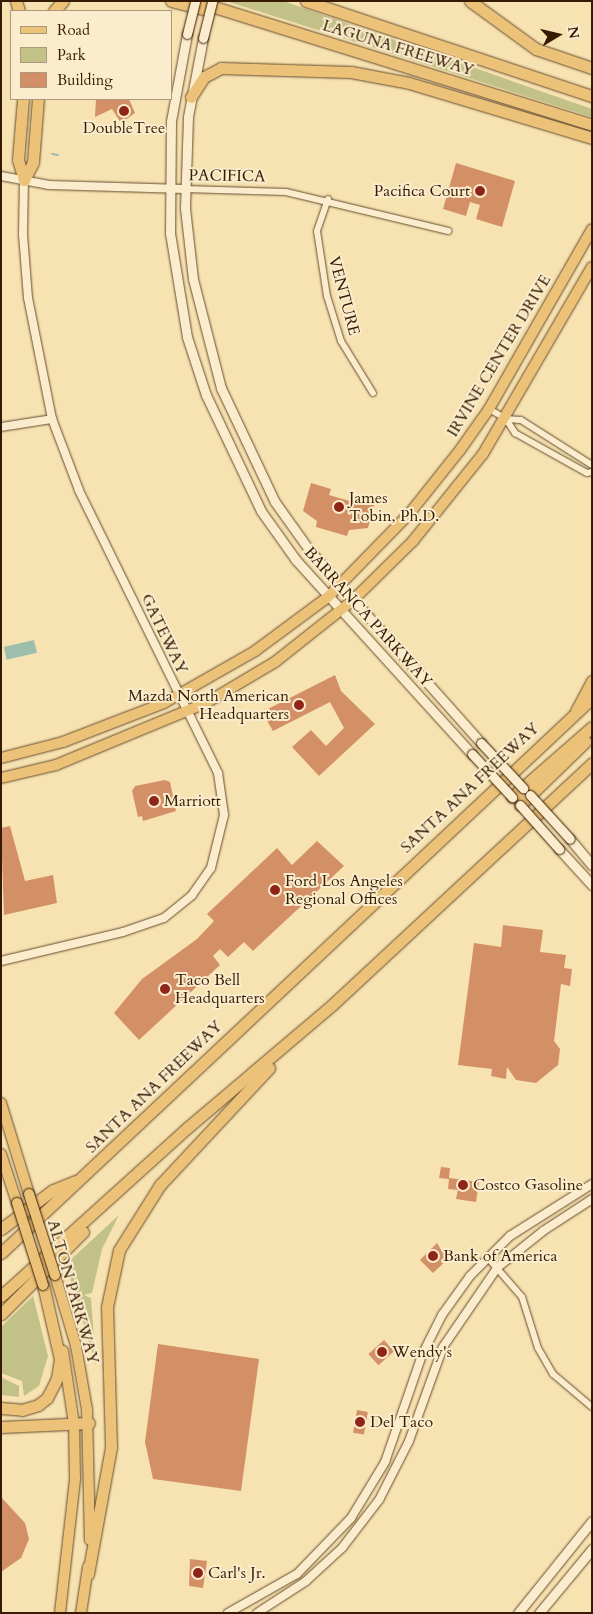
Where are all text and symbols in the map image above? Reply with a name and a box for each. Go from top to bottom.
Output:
legend [10,10,172,100]
north arrow [533,10,583,60]
street label: LAGUNA FREEWAY [320,16,476,80]
text: Road [57,20,90,40]
text: N [563,25,584,40]
text: Park [57,45,86,65]
text: Building [57,70,113,90]
marker: DoubleTree [118,105,130,117]
place label: DoubleTree [83,118,165,138]
street label: PACIFICA [188,166,266,186]
place label: Pacifica Court [374,181,470,201]
marker: Pacifica Court [474,185,486,197]
street label: VENTURE [324,254,364,338]
street label: IRVINE CENTER DRIVE [443,272,555,440]
place label: James Tobin, Ph.D. [349,488,439,526]
marker: James Tobin, Ph.D. [333,501,345,513]
street label: BARRANCA PARKWAY [300,543,436,691]
street label: GATEWAY [136,591,192,677]
place label: Mazda North American Headquarters [128,686,289,724]
marker: Mazda North American Headquarters [293,699,305,711]
street label: SANTA ANA FREEWAY [397,719,543,857]
place label: Marriott [164,791,221,811]
marker: Marriott [148,795,160,807]
place label: Ford Los Angeles Regional Offices [285,871,403,909]
marker: Ford Los Angeles Regional Offices [269,884,281,896]
place label: Taco Bell Headquarters [175,970,265,1008]
marker: Taco Bell Headquarters [159,983,171,995]
street label: SANTA ANA FREEWAY [82,1017,226,1157]
place label: Costco Gasoline [473,1175,583,1195]
marker: Costco Gasoline [457,1179,469,1191]
street label: ALTON PARKWAY [43,1218,103,1366]
place label: Bank of America [443,1246,557,1266]
marker: Bank of America [427,1250,439,1262]
place label: Wendy's [392,1342,452,1362]
marker: Wendy's [376,1346,388,1358]
place label: Del Taco [370,1412,433,1432]
marker: Del Taco [354,1416,366,1428]
place label: Carl's Jr. [208,1563,266,1583]
marker: Carl's Jr. [192,1567,204,1579]

